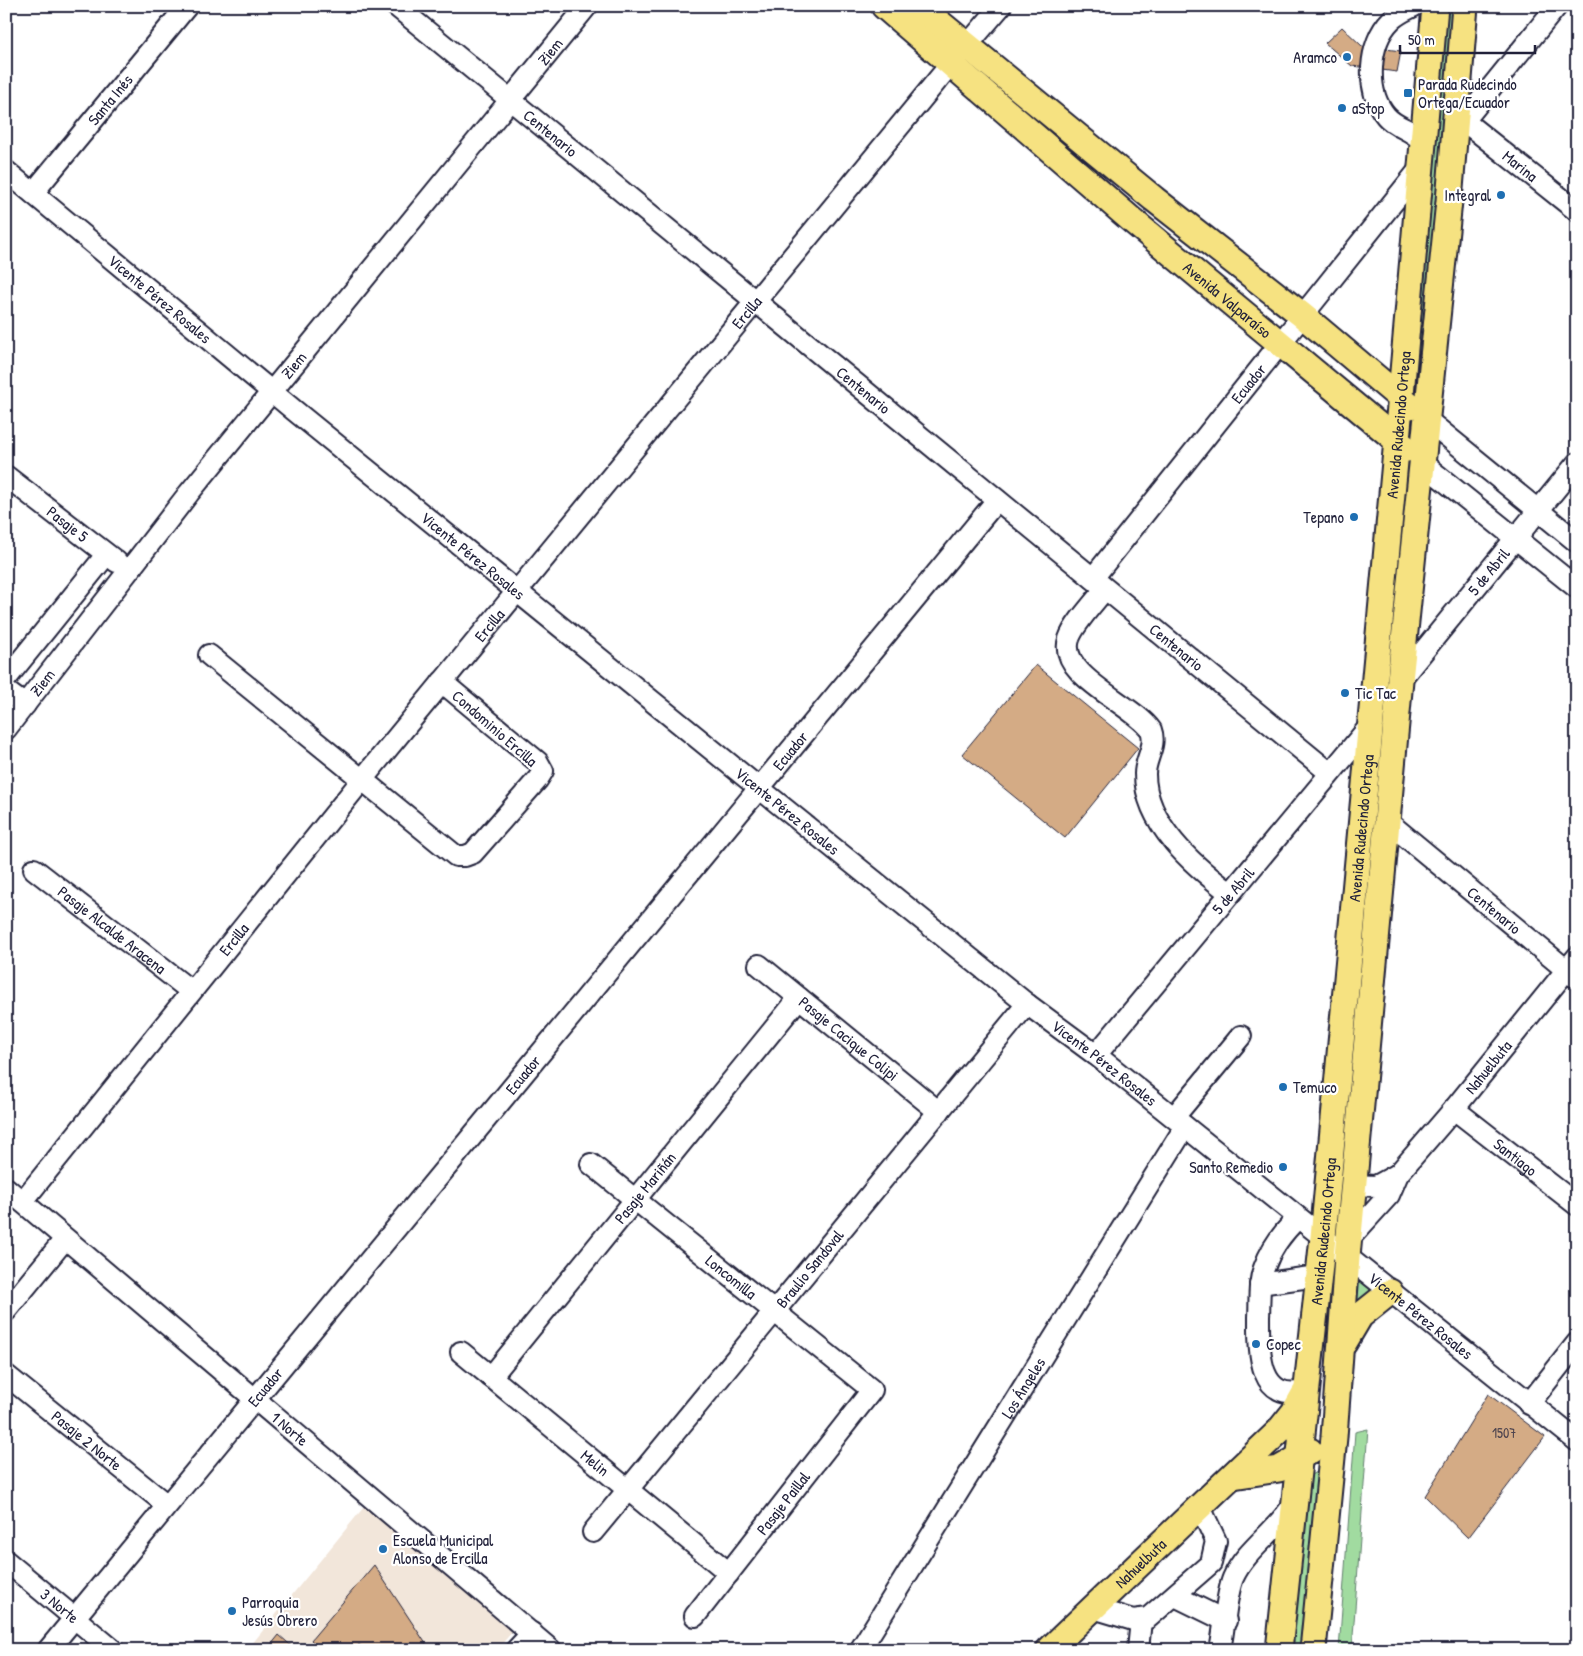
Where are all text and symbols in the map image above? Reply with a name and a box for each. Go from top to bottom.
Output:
scale bar [1400,22,1536,54]
text: 50 m [1408,29,1435,50]
street label: Ziem [532,33,568,70]
place label: Aramco [1293,46,1338,68]
marker: Aramco [1341,51,1353,63]
street label: Santa Inés [82,69,137,130]
place label: Parada Rudecindo Ortega/Ecuador [1418,73,1517,113]
marker: Parada Rudecindo Ortega/Ecuador [1402,87,1414,99]
place label: aStop [1352,97,1385,119]
marker: aStop [1336,102,1348,114]
street label: Centenario [519,104,583,162]
street label: Marina [1498,145,1542,187]
place label: Integral [1444,184,1492,206]
marker: Integral [1495,189,1507,201]
street label: Vicente Pérez Rosales [104,249,216,348]
street label: Avenida Valparaíso [1179,256,1277,343]
street label: Ercilla [726,291,767,333]
street label: Ziem [276,347,311,383]
street label: Avenida Rudecindo Ortega [1381,350,1416,499]
street label: Ecuador [1226,359,1271,408]
street label: Centenario [832,361,896,419]
street label: Pasaje 5 [42,501,93,547]
place label: Tepano [1303,506,1345,528]
street label: Vicente Pérez Rosales [416,507,530,605]
marker: Tepano [1348,511,1360,523]
street label: 5 de Abril [1463,543,1515,600]
street label: Ercilla [469,604,509,646]
street label: Centenario [1145,618,1209,676]
street label: Ziem [25,664,60,701]
place label: Tic Tac [1355,682,1397,704]
street label: Condominio Ercilla [448,685,542,771]
marker: Tic Tac [1339,687,1351,699]
street label: Ecuador [767,726,813,775]
street label: Avenida Rudecindo Ortega [1343,754,1379,903]
street label: Vicente Pérez Rosales [731,762,844,860]
street label: 5 de Abril [1207,862,1259,919]
street label: Pasaje Alcalde Aracena [53,881,171,979]
street label: Centenario [1463,881,1526,939]
street label: Ercilla [214,918,254,960]
street label: Pasaje Cacique Colipi [794,991,903,1086]
street label: Vicente Pérez Rosales [1047,1015,1162,1111]
street label: Nahuelbuta [1460,1035,1517,1098]
street label: Ecuador [500,1050,546,1099]
place label: Temuco [1293,1076,1337,1098]
marker: Temuco [1277,1081,1289,1093]
street label: Santiago [1489,1133,1542,1181]
street label: Pasaje Mariñán [609,1147,681,1228]
place label: Santo Remedio [1189,1156,1274,1178]
street label: Avenida Rudecindo Ortega [1305,1157,1341,1306]
marker: Santo Remedio [1277,1161,1289,1173]
street label: Braulio Sandoval [771,1224,849,1312]
street label: Loncomilla [701,1249,762,1304]
street label: Vicente Pérez Rosales [1364,1267,1478,1364]
place label: Copec [1266,1333,1301,1355]
marker: Copec [1250,1338,1262,1350]
street label: Los Ángeles [996,1353,1050,1422]
street label: Ecuador [242,1363,288,1411]
street label: Pasaje 2 Norte [47,1405,127,1476]
street label: 1 Norte [266,1406,314,1451]
house number: 1507 [1492,1423,1516,1442]
street label: Melin [576,1444,614,1481]
street label: Pasaje Paillal [751,1466,815,1539]
place label: Escuela Municipal Alonso de Ercilla [393,1529,494,1569]
street label: Nahuelbuta [1110,1533,1171,1593]
marker: Escuela Municipal Alonso de Ercilla [377,1543,389,1555]
street label: 3 Norte [36,1583,84,1629]
place label: Parroquia Jesús Obrero [242,1591,318,1631]
marker: Parroquia Jesús Obrero [226,1605,238,1617]

